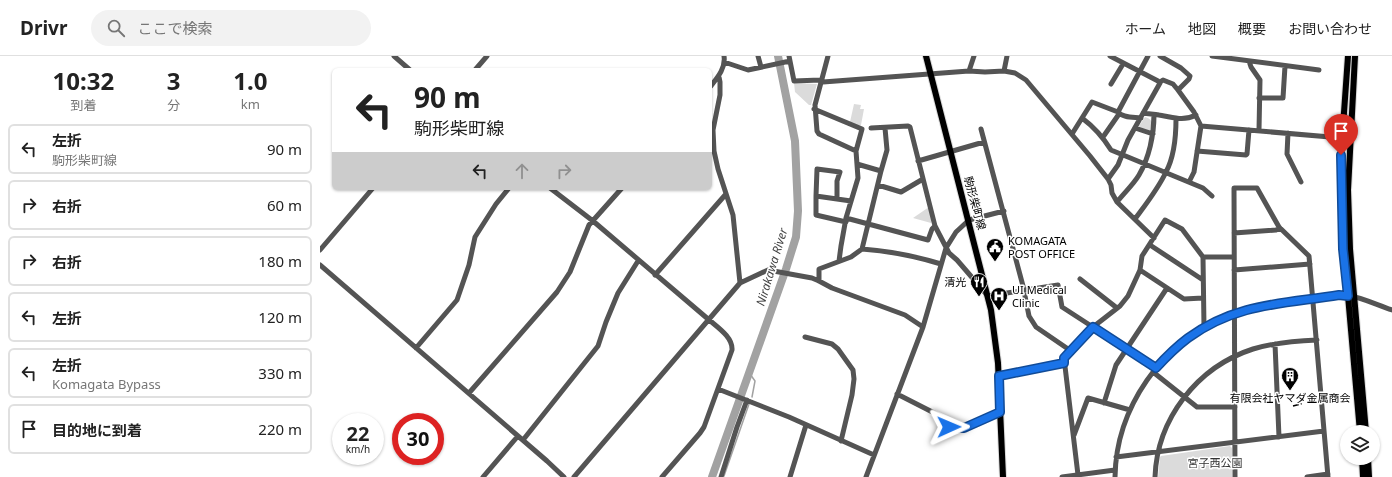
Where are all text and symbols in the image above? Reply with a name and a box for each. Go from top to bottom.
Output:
search box [91,10,371,46]
text: Drivr [20,15,67,41]
icon: search [105,17,127,39]
text: ここで検索 [137,18,212,38]
text: ホーム [1124,19,1166,38]
text: 地図 [1188,19,1216,38]
text: 概要 [1238,19,1266,38]
text: お問い合わせ [1288,19,1372,38]
text: 10:32 [53,64,114,97]
text: 3 [167,64,181,97]
text: 1.0 [233,64,267,97]
text: 90 m [414,78,481,116]
icon: left [348,84,400,136]
text: km [241,95,260,113]
text: 到着 [70,96,96,114]
text: 分 [167,96,180,114]
pin [1324,114,1358,155]
text: 駒形柴町線 [414,116,504,140]
icon: arrive [1330,120,1352,142]
text: 左折 [52,130,82,150]
icon: left [18,138,40,160]
text: 90 m [267,139,302,159]
text: 駒形柴町線 [52,151,117,169]
icon: left [469,160,491,182]
icon: ahead [511,160,533,182]
icon: right [553,160,575,182]
street label: 駒形柴町線 [961,174,990,231]
icon: right [18,194,40,216]
text: 60 m [267,195,302,215]
text: 右折 [52,196,82,216]
water label: Nirakawa River [752,225,792,308]
place label: KOMAGATA POST OFFICE [1008,233,1075,261]
public building icon: KOMAGATA POST OFFICE [985,237,1005,262]
icon: right [18,250,40,272]
text: 180 m [258,251,302,271]
text: 右折 [52,252,82,272]
restaurant icon: 清光 [969,272,989,297]
place label: 清光 [944,274,966,289]
place label: UI Medical Clinic [1012,282,1067,310]
hospital icon: UI Medical Clinic [989,286,1009,311]
icon: left [18,306,40,328]
text: 120 m [258,307,302,327]
text: 左折 [52,308,82,328]
text: 左折 [52,355,82,375]
icon: left [18,362,40,384]
text: 330 m [258,363,302,383]
building icon: 有限会社ヤマダ金属商会 [1280,366,1300,391]
text: Komagata Bypass [52,375,161,393]
place label: 有限会社ヤマダ金属商会 [1230,390,1351,405]
position arrow [928,406,970,448]
speed limit sign: 30 [392,413,444,465]
icon: arrive [18,418,40,440]
text: 220 m [258,419,302,439]
text: 目的地に到着 [52,420,142,440]
text: 22 [347,420,369,447]
map controls [1340,425,1380,465]
button: layers [1340,425,1380,465]
text: km/h [346,442,370,456]
park label: 宮子西公園 [1188,455,1243,470]

